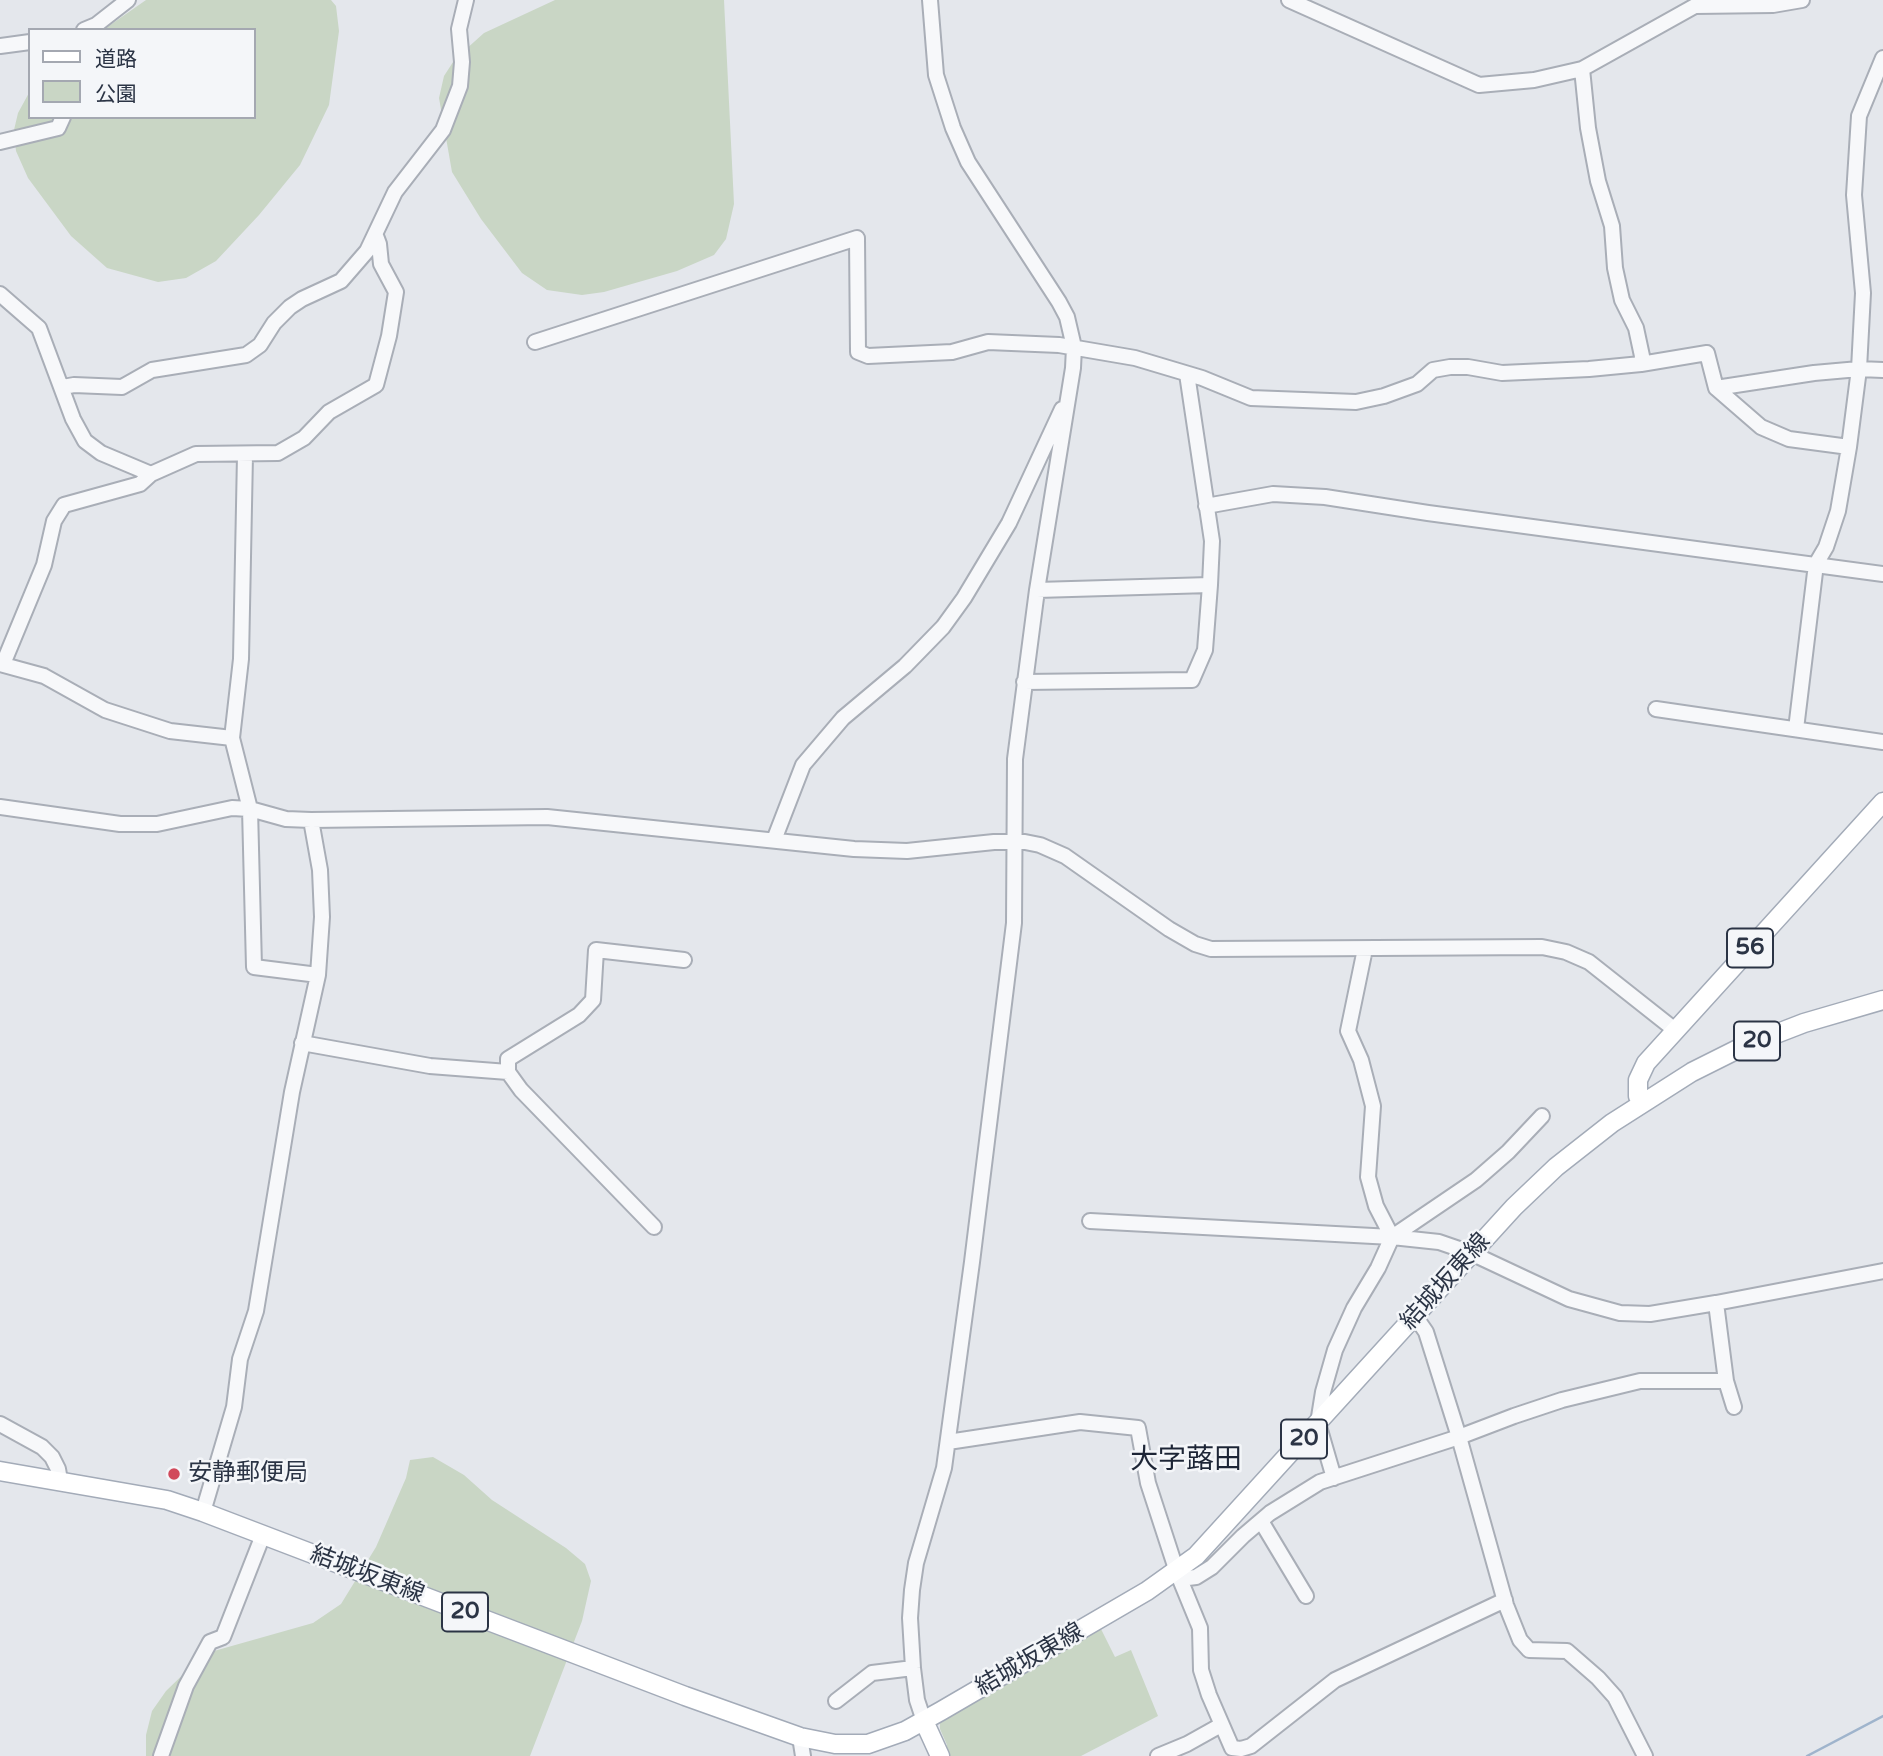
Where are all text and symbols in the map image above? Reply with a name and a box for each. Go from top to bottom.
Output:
legend [28,28,256,119]
text: 道路 [95,47,137,72]
text: 公園 [95,82,137,107]
road number: 56 [1727,928,1773,967]
road number: 20 [1734,1022,1780,1060]
street label: 結城坂東線 [1395,1228,1497,1336]
road number: 20 [1281,1420,1327,1458]
district label: 大字蕗田 [1130,1444,1242,1478]
place label: 安静郵便局 [188,1460,308,1488]
marker: 安静郵便局 [166,1466,182,1482]
street label: 結城坂東線 [306,1540,428,1610]
road number: 20 [442,1592,488,1632]
street label: 結城坂東線 [971,1618,1089,1702]

